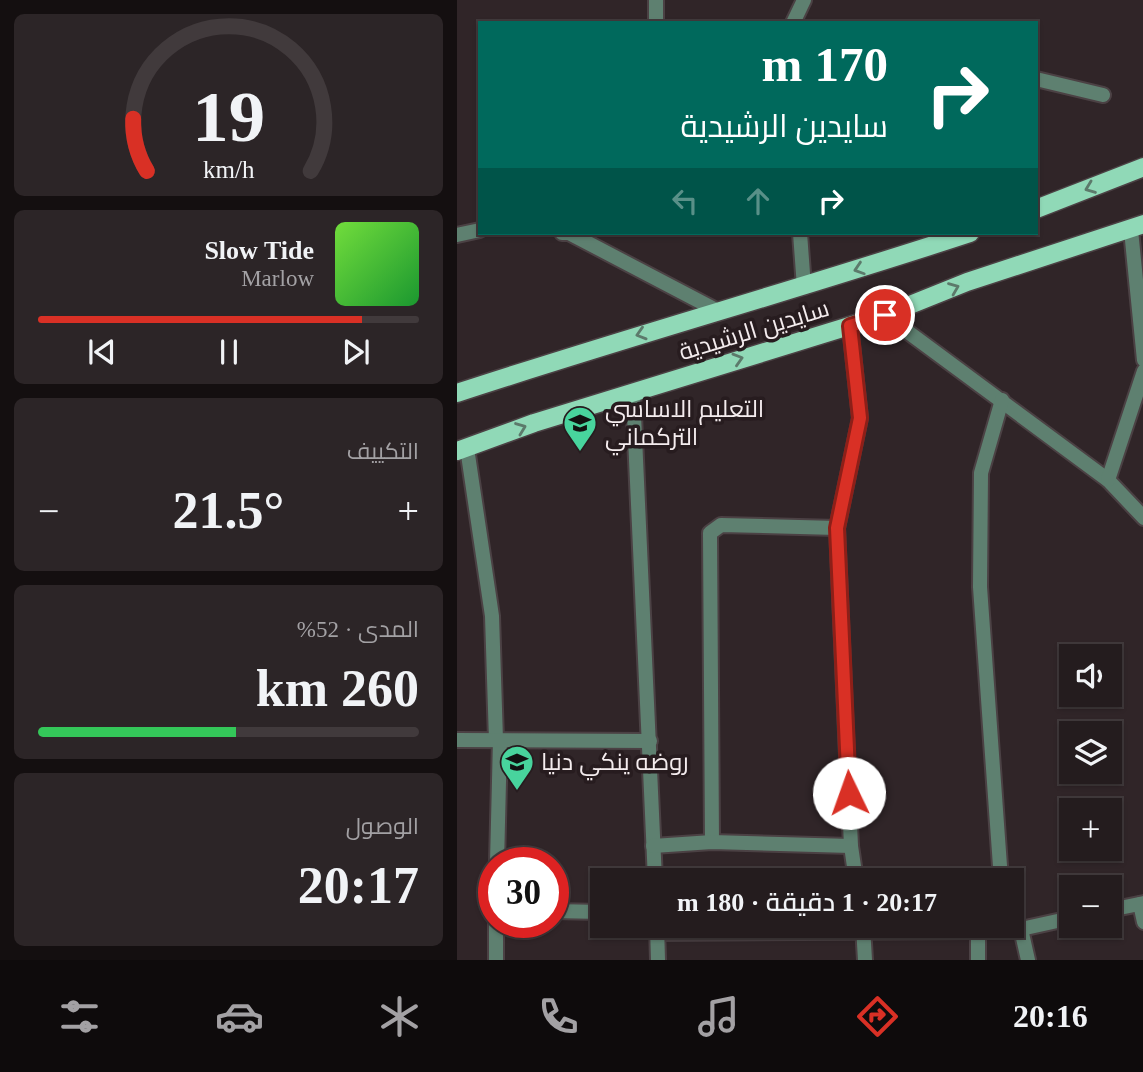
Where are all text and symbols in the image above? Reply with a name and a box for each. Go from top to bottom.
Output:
text: 170 m [761,37,888,92]
icon: right [912,49,1003,140]
text: 19 [192,76,265,157]
text: سايدين الرشيدية [680,108,888,144]
text: km/h [203,156,255,183]
one-way arrow [1084,179,1096,193]
icon: left [666,182,704,220]
icon: ahead [739,182,777,220]
icon: right [812,182,850,220]
text: Slow Tide [204,236,314,265]
one-way arrow [853,261,865,276]
text: Marlow [241,266,314,291]
one-way arrow [947,282,959,296]
pin [855,285,915,345]
street label: سايدين الرشيدية [676,295,833,366]
icon: arrive [866,296,904,334]
one-way arrow [635,326,647,340]
icon: previous [83,333,121,371]
icon: pause [210,333,248,371]
icon: next [337,333,375,371]
one-way arrow [732,353,744,368]
place label: التعليم الاساسي التركماني [605,396,764,456]
school or university icon: التعليم الاساسي التركماني [561,404,599,453]
one-way arrow [515,422,527,436]
text: التكييف [347,439,419,464]
text: 21.5° [173,482,284,539]
text: − [38,490,59,532]
text: + [398,490,419,532]
text: المدى · 52% [297,617,419,642]
map controls [1059,644,1122,938]
button: sound [1059,644,1122,707]
text: 260 km [256,660,419,717]
button: layers [1059,721,1122,784]
school or university icon: روضه ينكي دنيا [498,743,536,792]
place label: روضه ينكي دنيا [541,749,689,781]
position arrow [812,756,886,830]
button: + [1059,798,1122,861]
text: الوصول [346,814,419,839]
speed limit sign: 30 [478,847,569,938]
text: 20:17 [298,857,419,914]
button: − [1059,875,1122,938]
text: 20:17 · 1 دقيقة · 180 m [677,888,937,917]
icon: filters [55,992,104,1041]
icon: car [215,992,264,1041]
icon: climate [375,992,424,1041]
icon: phone [534,992,583,1041]
icon: music [694,992,743,1041]
icon: directions [853,992,902,1041]
text: 20:16 [1013,998,1088,1034]

